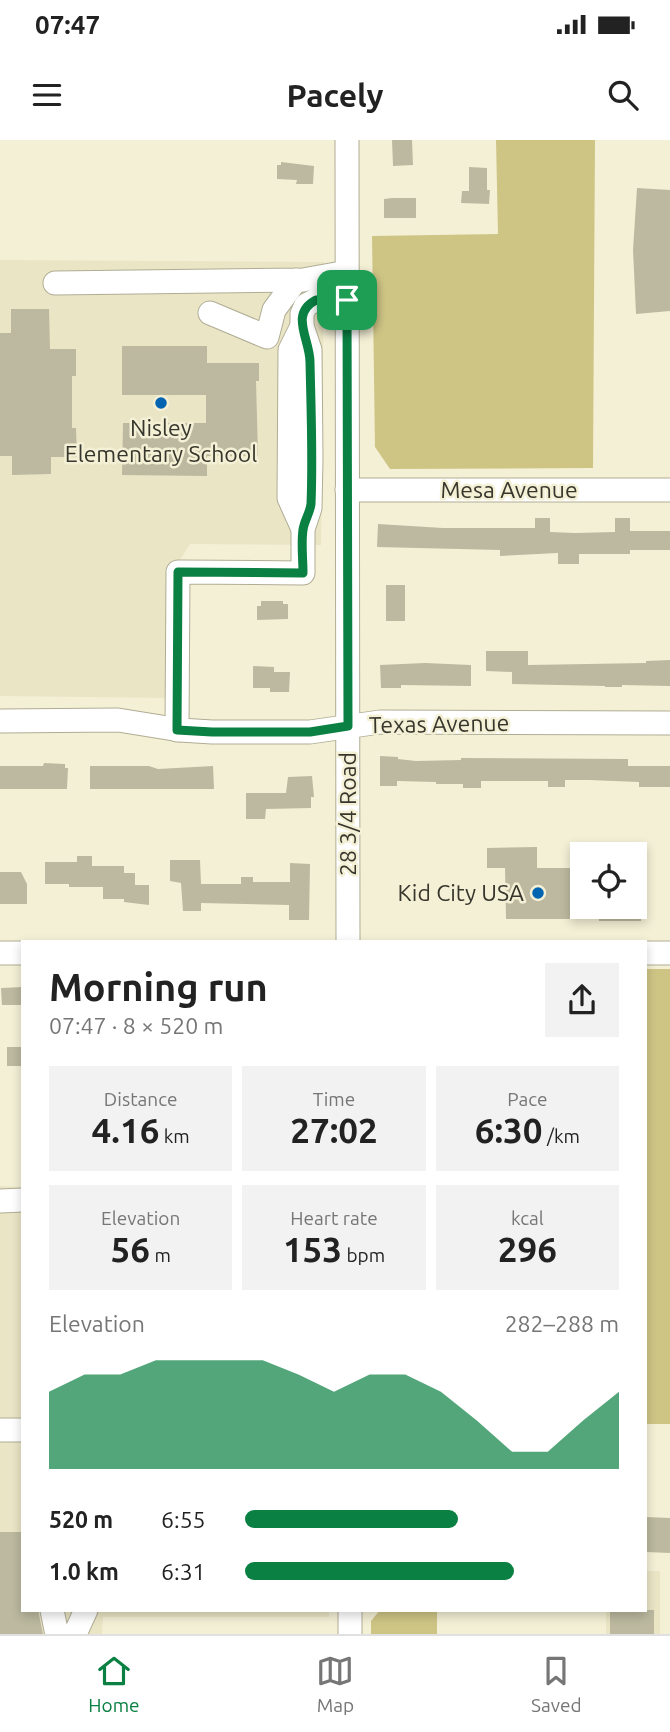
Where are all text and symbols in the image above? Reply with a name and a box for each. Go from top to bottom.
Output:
text: 07:47 [35,10,100,39]
icon: menu [28,76,66,114]
icon: search [604,76,642,114]
text: Pacely [286,77,384,113]
pin [317,270,377,330]
icon: arrive [328,281,366,319]
marker: Nisley Elementary School [153,395,169,411]
place label: Nisley Elementary School [65,415,257,466]
street label: Mesa Avenue [440,477,578,502]
street label: Texas Avenue [369,710,509,737]
street label: 28 3/4 Road [335,752,360,876]
map controls [570,842,647,919]
button: locate [570,842,647,919]
place label: Kid City USA [397,880,524,905]
marker: Kid City USA [530,885,546,901]
button: share [545,963,619,1037]
text: Morning run [49,966,268,1008]
text: 07:47 · 8 × 520 m [49,1013,223,1038]
text: Distance [104,1088,177,1110]
text: Time [313,1088,355,1110]
text: Pace [507,1088,547,1110]
text: 4.16 [92,1110,159,1150]
text: 27:02 [290,1110,378,1150]
text: 6:30 [475,1110,543,1150]
text: km [159,1125,190,1147]
text: /km [543,1125,580,1147]
text: Elevation [101,1207,180,1229]
text: Heart rate [290,1207,378,1229]
text: kcal [511,1207,544,1229]
text: 56 [111,1229,150,1269]
text: 153 [283,1229,342,1269]
text: 296 [498,1229,557,1269]
text: m [150,1244,171,1266]
text: bpm [342,1244,385,1266]
text: Elevation [49,1311,145,1336]
text: 282–288 m [505,1311,619,1336]
text: 520 m [49,1507,113,1532]
text: 6:55 [161,1507,206,1532]
text: 1.0 km [49,1559,119,1584]
text: 6:31 [161,1559,206,1584]
tab: Home [88,1652,140,1716]
tab: Map [316,1652,354,1716]
tab: Saved [531,1652,582,1716]

